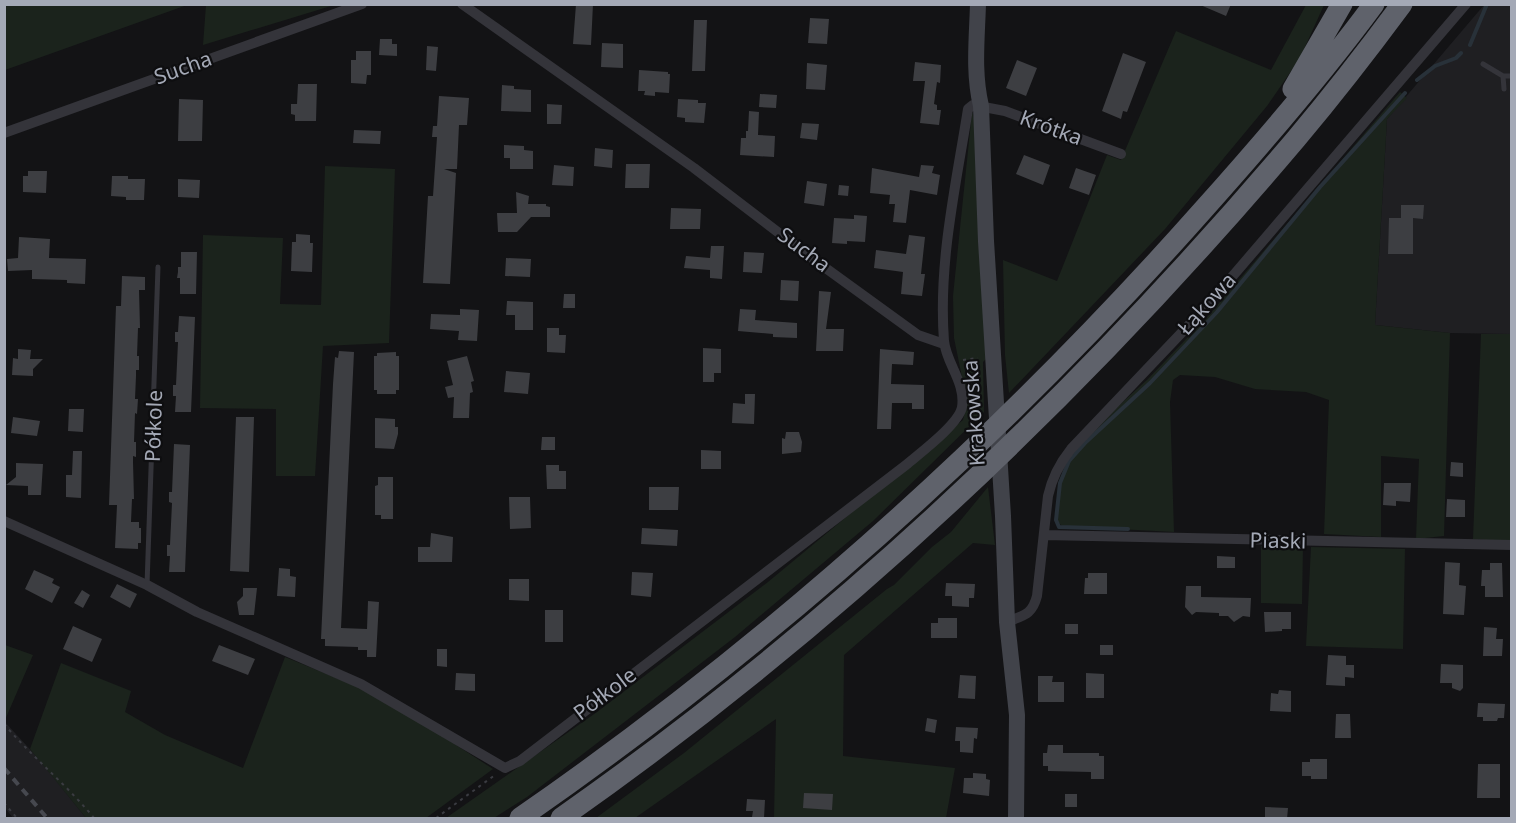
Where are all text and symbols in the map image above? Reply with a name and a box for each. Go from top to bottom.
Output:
street label: Sucha [150,44,215,90]
street label: Krótka [1016,103,1086,151]
street label: Sucha [772,220,837,278]
street label: Łąkowa [1171,266,1242,340]
street label: Krakowska [955,359,991,467]
street label: Półkole [138,389,168,462]
street label: Piaski [1249,526,1307,554]
street label: Półkole [567,660,642,726]

